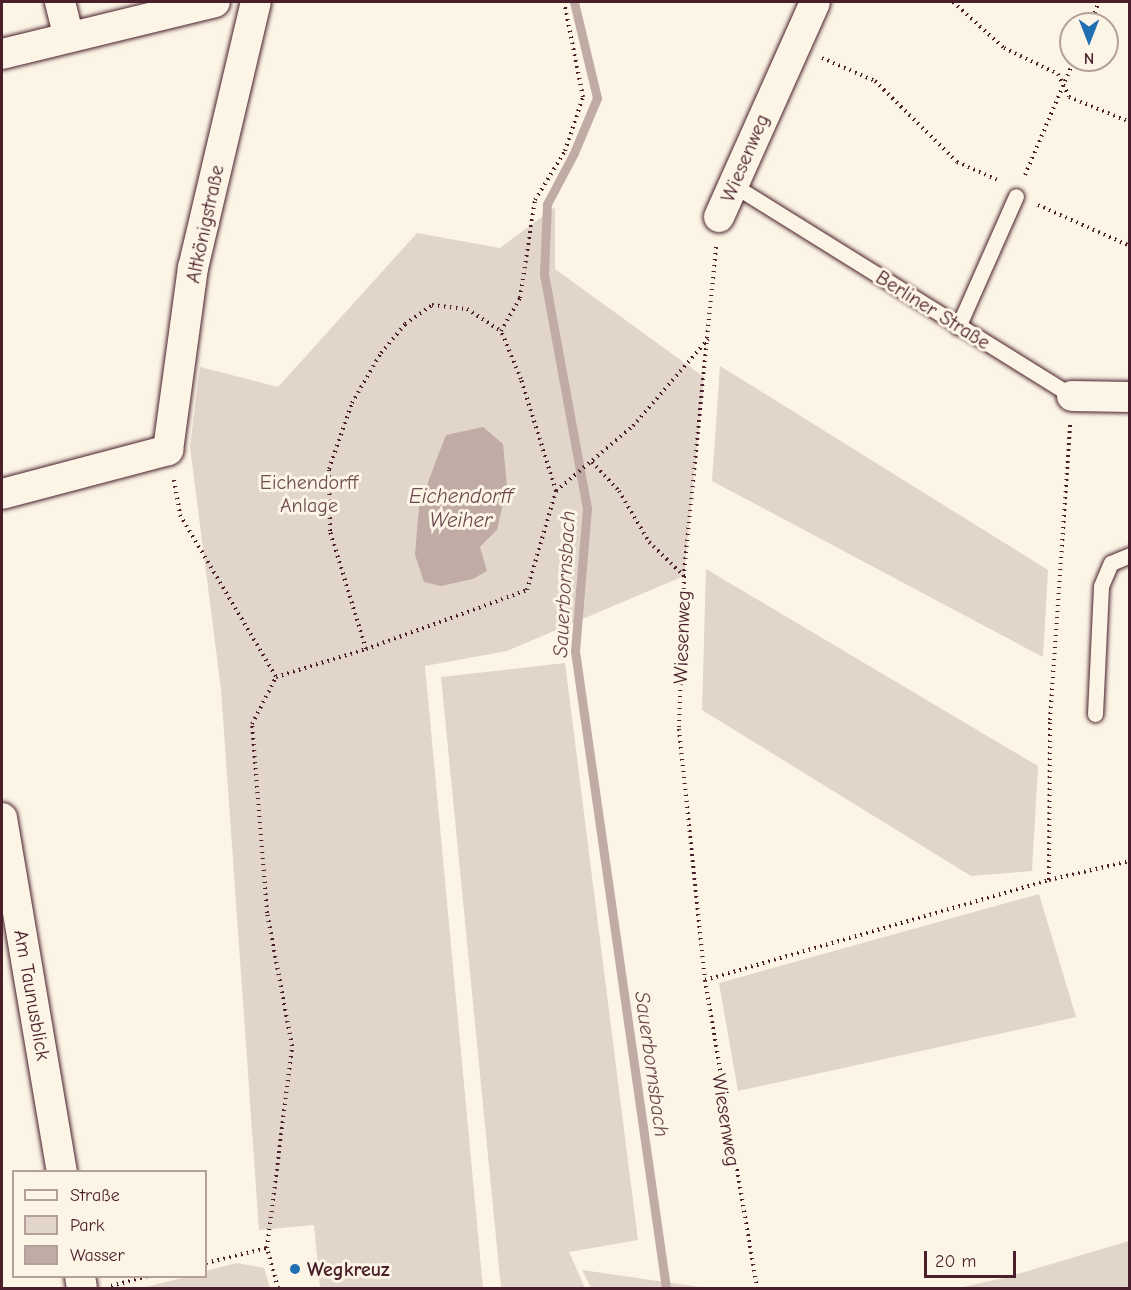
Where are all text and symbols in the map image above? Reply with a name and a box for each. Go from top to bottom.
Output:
north arrow [1059,12,1119,72]
text: N [1084,49,1094,67]
street label: Wiesenweg [716,110,774,206]
street label: Altkönigstraße [181,163,229,285]
street label: Berliner Straße [871,265,995,355]
park label: Eichendorff Anlage [260,470,358,517]
water label: Eichendorff Weiher [409,483,513,533]
water label: Sauerbornsbach [548,510,580,658]
street label: Wiesenweg [668,590,696,684]
street label: Am Taunusblick [9,928,55,1062]
water label: Sauerbornsbach [629,990,675,1138]
street label: Wiesenweg [707,1072,745,1168]
legend [12,1170,207,1278]
text: Straße [70,1185,120,1206]
text: Park [70,1215,104,1236]
scale bar [927,1239,1018,1277]
text: Wasser [70,1245,125,1266]
text: 20 m [935,1251,976,1272]
place label: Wegkreuz [307,1257,390,1281]
marker: Wegkreuz [288,1262,302,1276]

